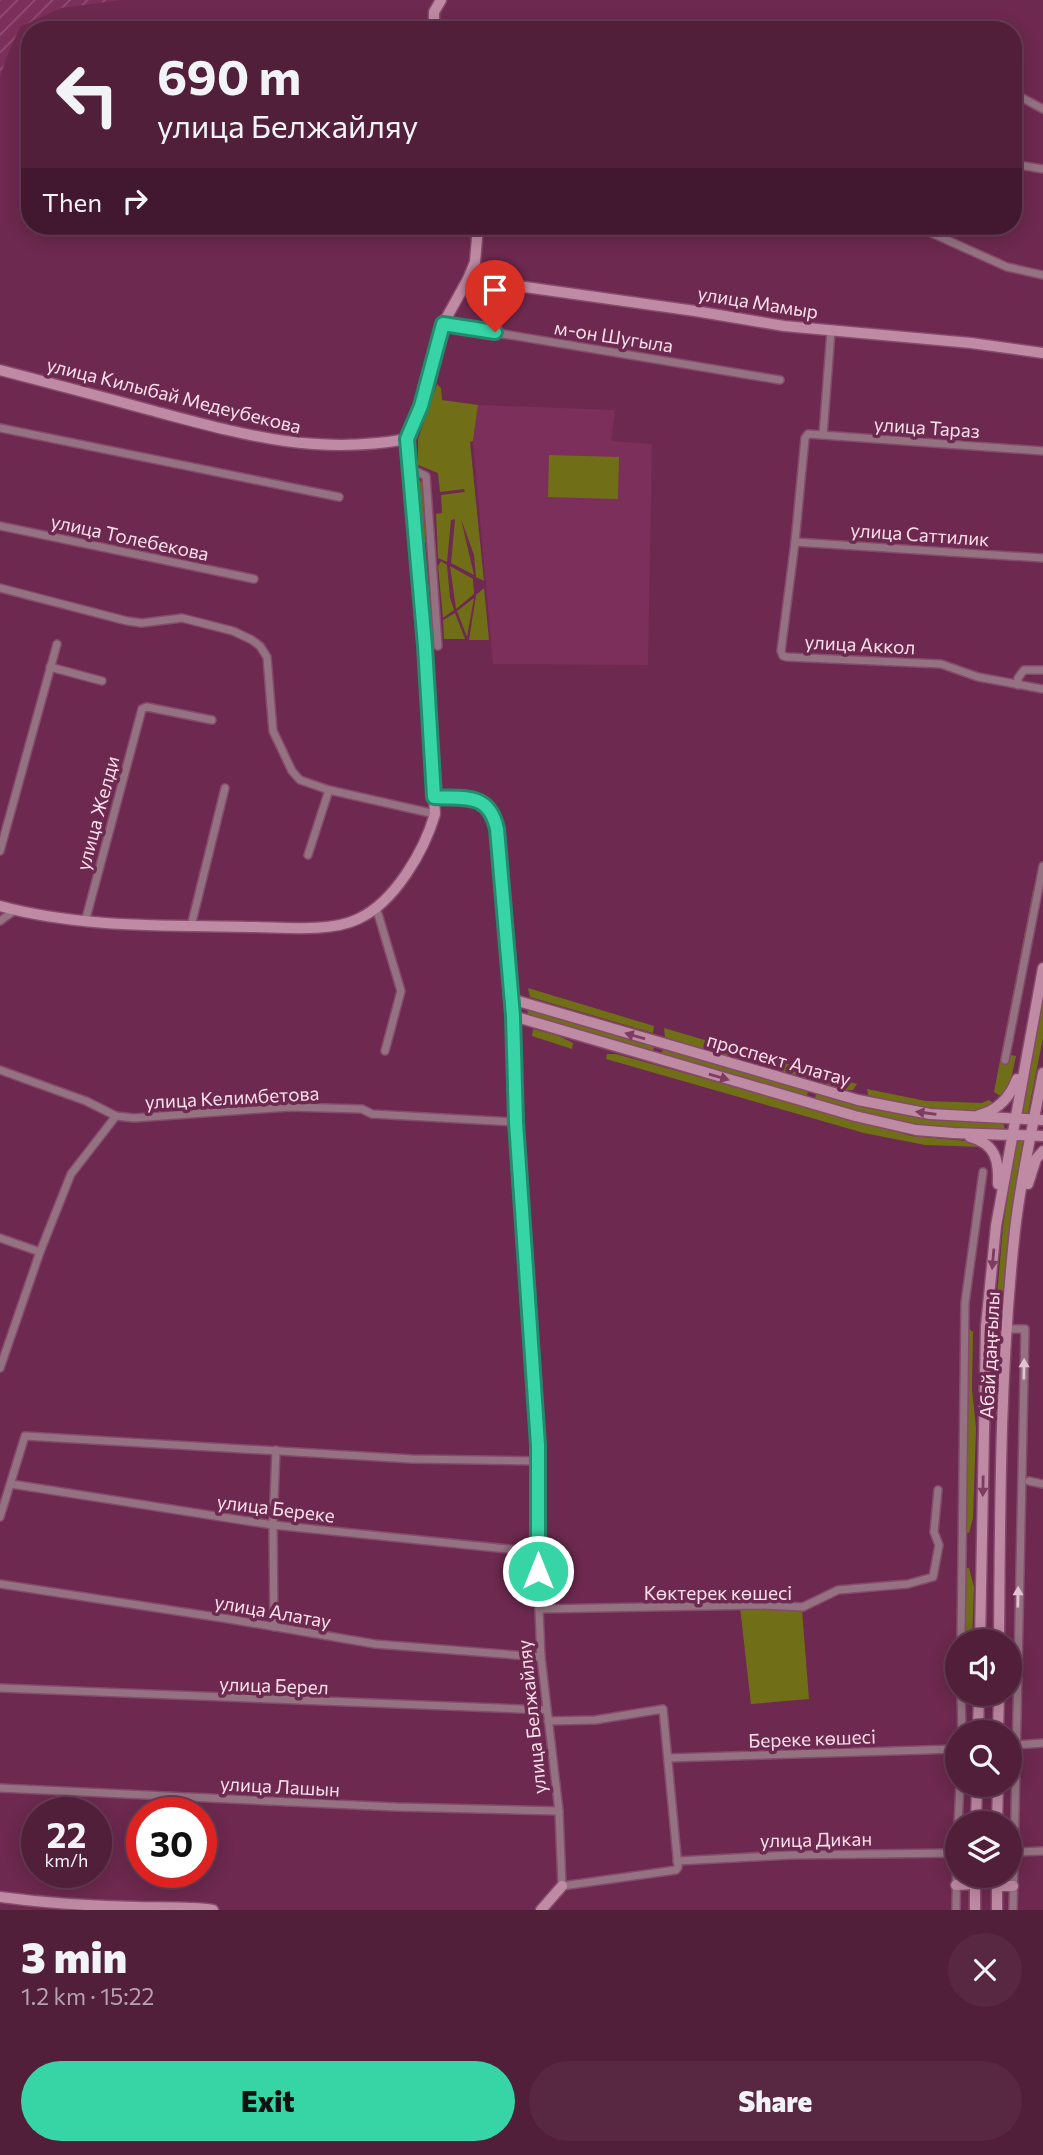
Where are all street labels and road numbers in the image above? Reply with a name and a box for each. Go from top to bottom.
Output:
street label: улица Мамыр [696,281,820,323]
street label: м-он Шугыла [553,315,675,357]
street label: улица Килыбай Медеубекова [44,352,304,438]
street label: улица Тараз [873,412,981,442]
street label: улица Толебекова [49,509,211,565]
street label: улица Саттилик [850,518,990,550]
street label: улица Аккол [804,630,916,658]
street label: улица Желди [71,753,123,873]
street label: проспект Алатау [704,1027,854,1091]
street label: улица Келимбетова [144,1081,320,1113]
street label: Абай даңғылы [974,1291,1004,1419]
street label: улица Береке [216,1489,336,1527]
street label: Көктерек көшесі [644,1581,792,1604]
street label: улица Алатау [213,1589,333,1633]
street label: улица Белжайляу [511,1638,551,1795]
street label: улица Берел [219,1672,329,1698]
street label: Береке көшесі [748,1724,876,1752]
street label: улица Лашын [219,1771,341,1801]
street label: улица Дикан [760,1827,872,1851]

